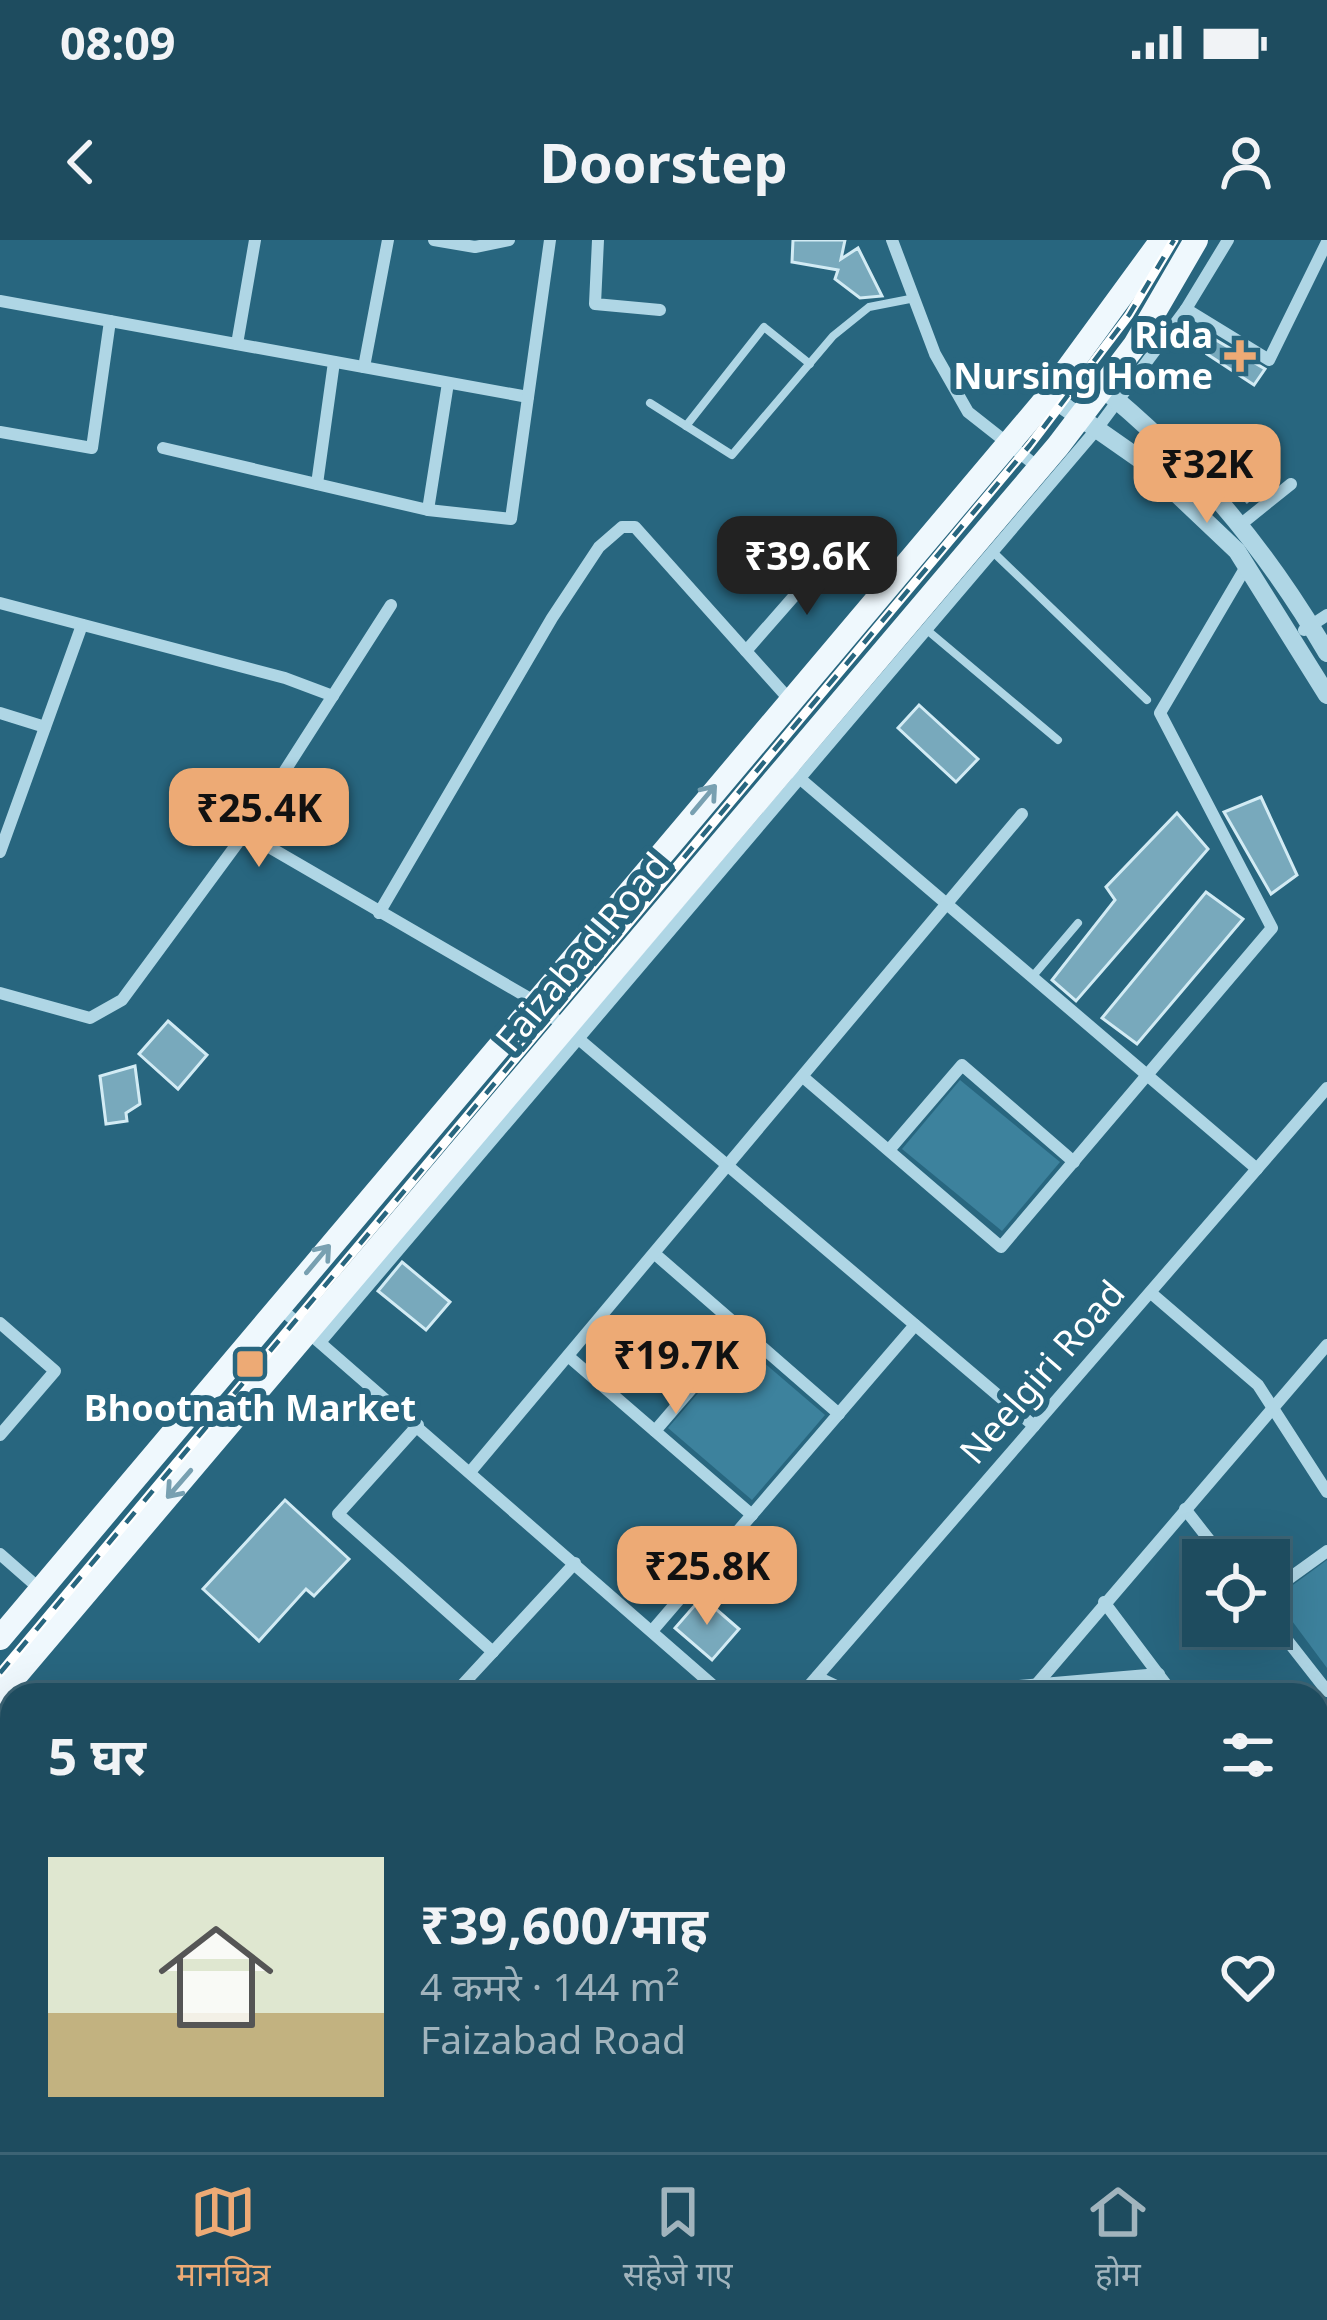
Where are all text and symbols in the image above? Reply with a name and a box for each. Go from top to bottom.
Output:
text: 08:09 [60,12,176,73]
text: Doorstep [539,125,788,199]
icon: back [48,129,114,195]
icon: person [1213,129,1279,195]
place label: Rida Nursing Home [953,310,1213,400]
marker: Rida Nursing Home [1224,340,1256,372]
pin: ₹32K [1136,424,1278,526]
text: ₹32K [1161,436,1253,489]
pin: ₹39.6K [709,516,905,618]
text: ₹39.6K [744,528,870,581]
pin: ₹25.4K [161,768,357,870]
text: ₹25.4K [196,780,322,833]
one-way arrow [689,784,717,815]
street label: Faizabad Road [484,842,679,1062]
one-way arrow [303,1244,331,1275]
street label: Neelgiri Road [948,1269,1135,1474]
pin: ₹19.7K [578,1315,774,1417]
text: ₹19.7K [613,1327,739,1380]
marker: Bhootnath Market [234,1348,266,1380]
place label: Bhootnath Market [84,1383,416,1432]
one-way arrow [166,1468,193,1499]
pin: ₹25.8K [609,1526,805,1628]
text: ₹25.8K [644,1538,770,1591]
map controls [1182,1539,1290,1647]
button: locate [1182,1539,1290,1647]
text: 5 घर [48,1720,146,1790]
icon: filters [1215,1722,1281,1788]
text: ₹39,600/माह [420,1889,708,1959]
icon: home [144,1905,288,2049]
icon: heart [1215,1944,1281,2010]
text: 4 कमरे · 144 m² [420,1959,680,2012]
text: Faizabad Road [420,2012,686,2065]
tab: मानचित्र [176,2179,270,2296]
tab: सहेजे गए [623,2179,733,2296]
tab: होम [1085,2179,1151,2296]

